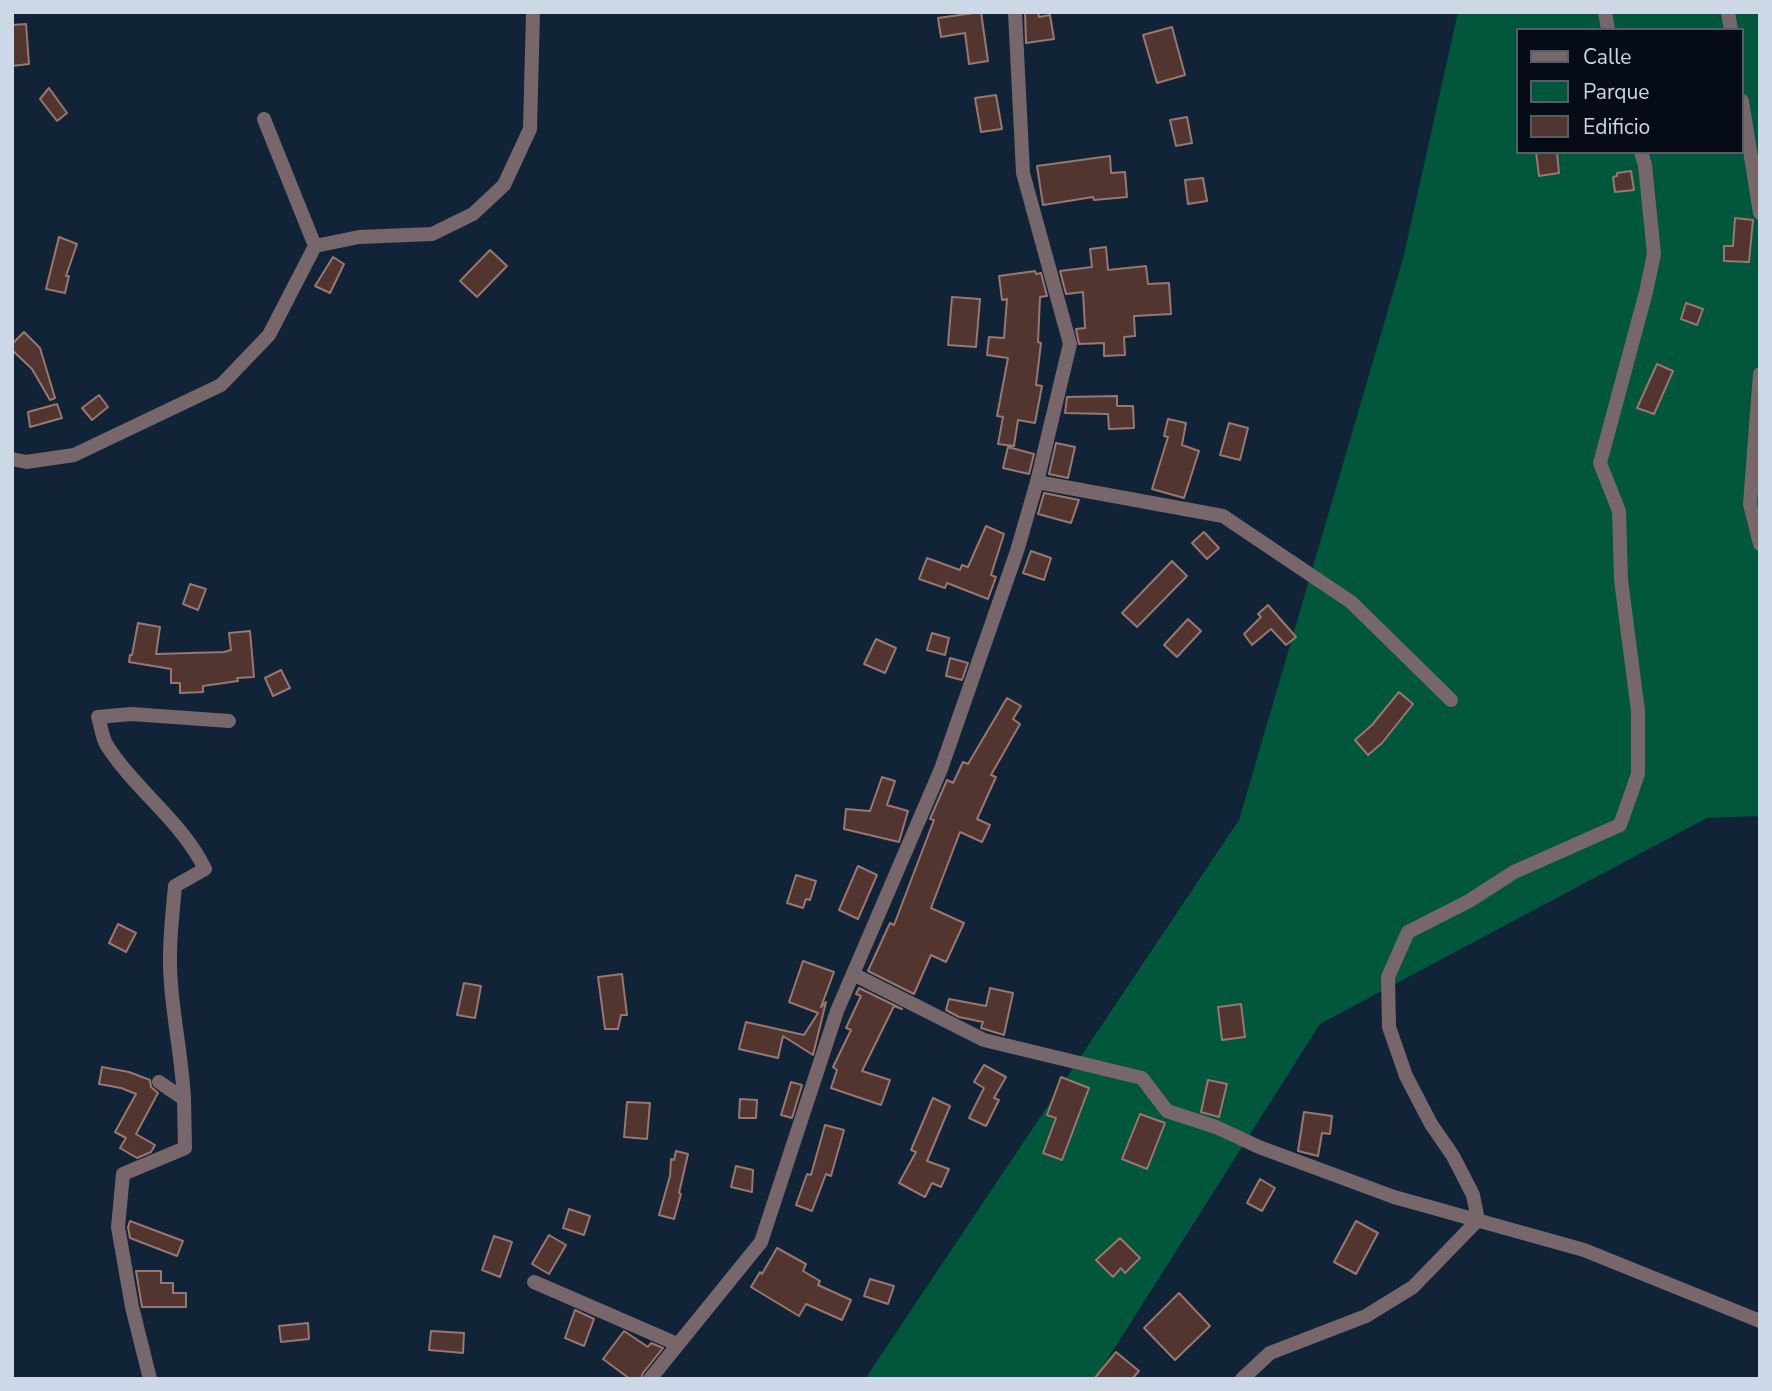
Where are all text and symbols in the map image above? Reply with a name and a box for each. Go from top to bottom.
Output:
legend [1516,28,1744,154]
text: Calle [1583,43,1631,71]
text: Parque [1583,78,1650,106]
text: Edificio [1583,113,1650,141]

